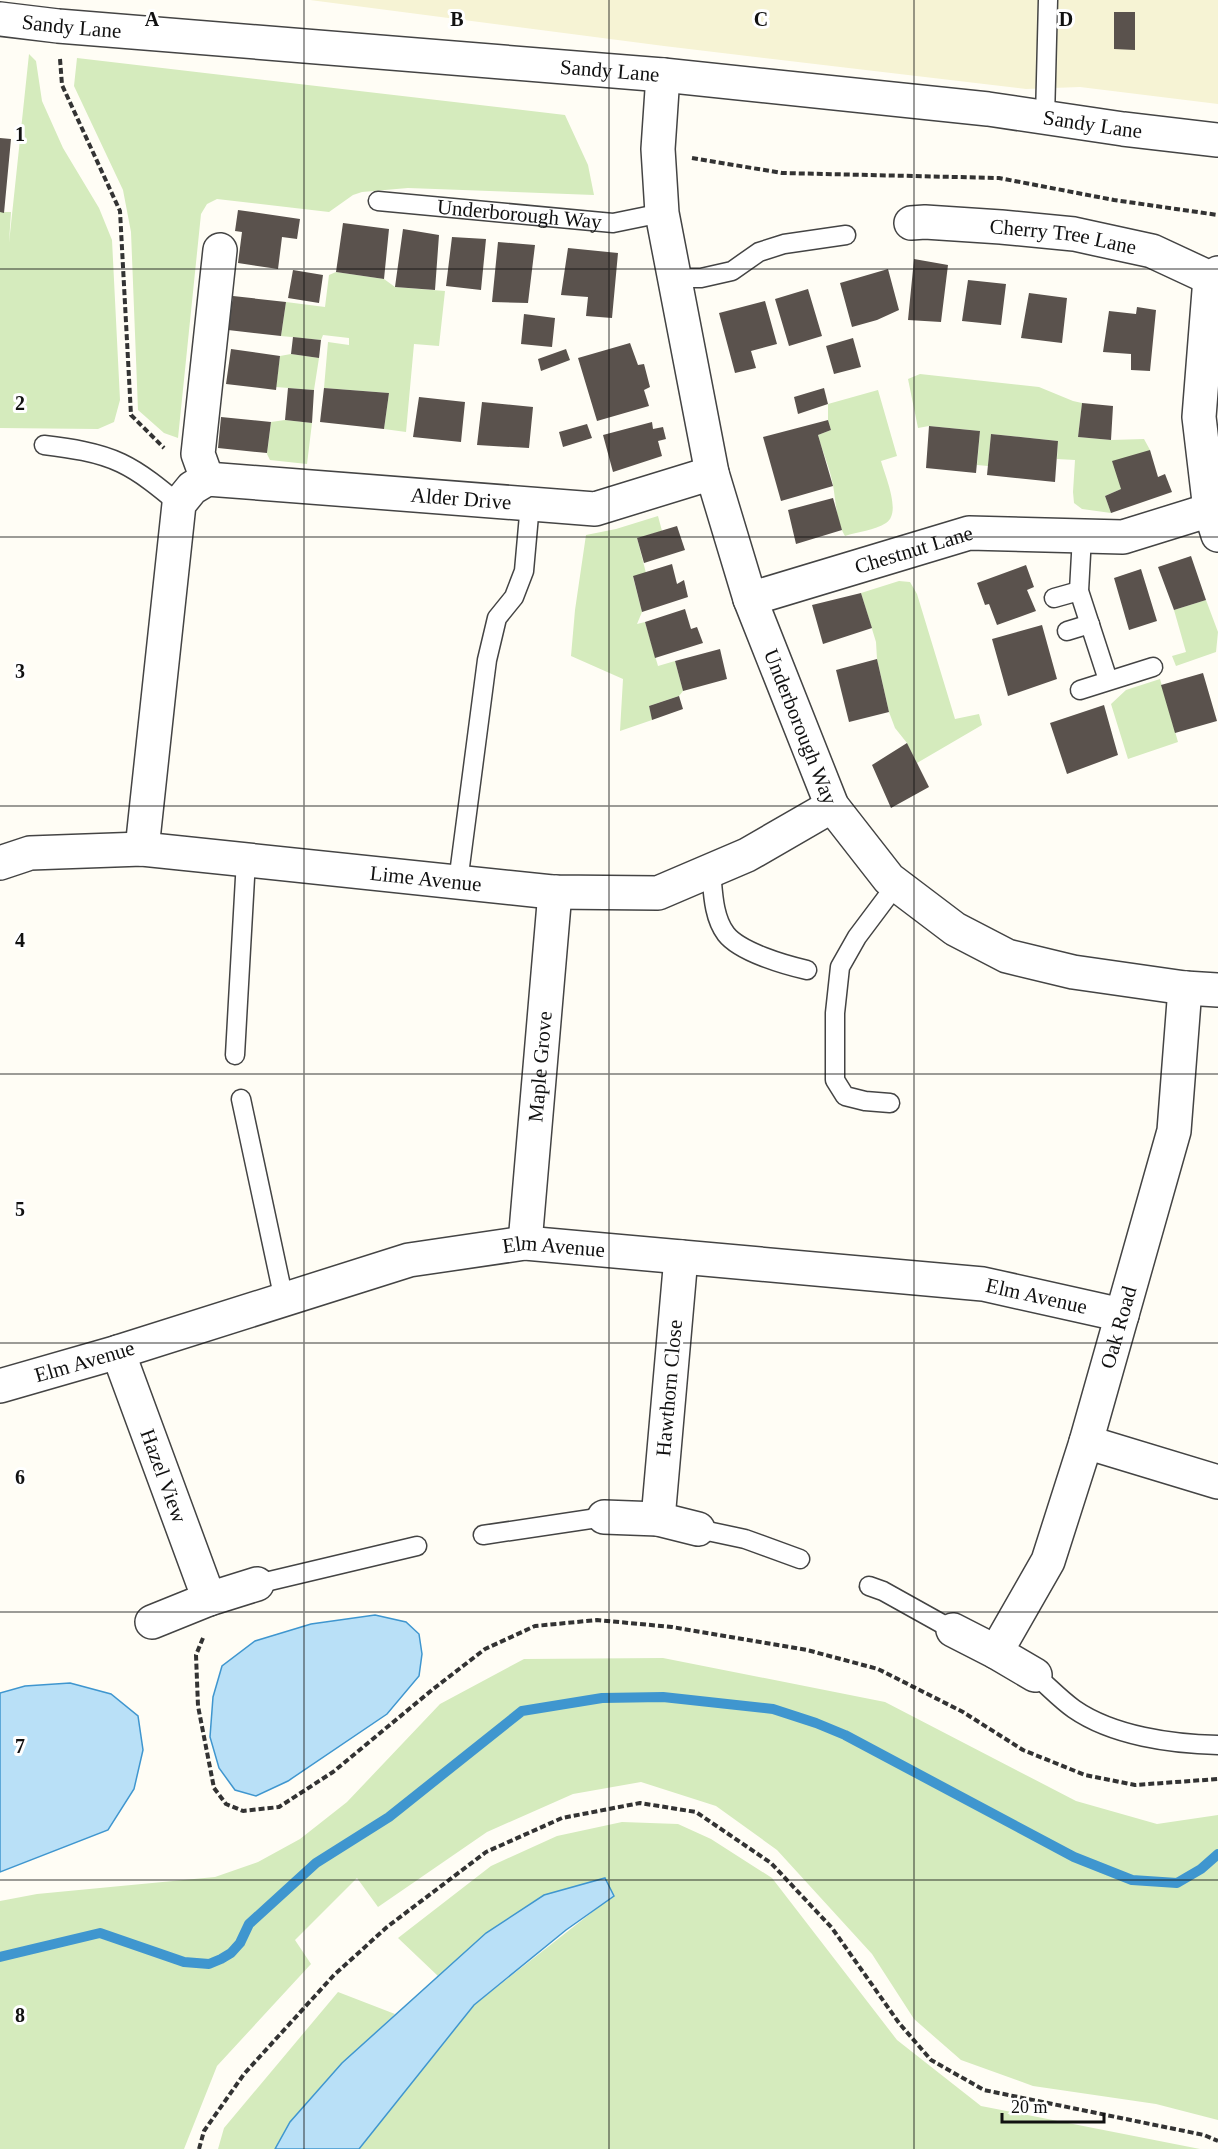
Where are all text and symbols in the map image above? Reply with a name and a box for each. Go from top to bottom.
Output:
text: A [145,8,160,30]
text: B [450,8,464,30]
text: C [754,8,768,30]
text: D [1059,8,1073,30]
street label: Sandy Lane [21,10,122,43]
street label: Sandy Lane [559,55,660,87]
street label: Sandy Lane [1042,105,1143,143]
text: 1 [15,123,25,145]
street label: Underborough Way [436,195,603,234]
street label: Cherry Tree Lane [989,214,1139,259]
text: 2 [15,392,25,414]
street label: Alder Drive [410,483,512,515]
street label: Chestnut Lane [852,521,976,579]
street label: Underborough Way [759,645,842,808]
text: 3 [15,660,25,682]
street label: Lime Avenue [369,861,483,897]
text: 4 [15,929,25,951]
street label: Maple Grove [523,1010,557,1123]
text: 5 [15,1198,25,1220]
street label: Elm Avenue [501,1231,606,1262]
street label: Elm Avenue [984,1273,1089,1319]
street label: Oak Road [1095,1283,1142,1371]
street label: Hawthorn Close [651,1319,687,1457]
street label: Elm Avenue [32,1336,137,1387]
street label: Hazel View [135,1426,192,1527]
text: 6 [15,1466,25,1488]
text: 7 [15,1735,25,1757]
text: 8 [15,2004,25,2026]
scale bar [1002,2086,1104,2124]
text: 20 m [1011,2097,1048,2117]

